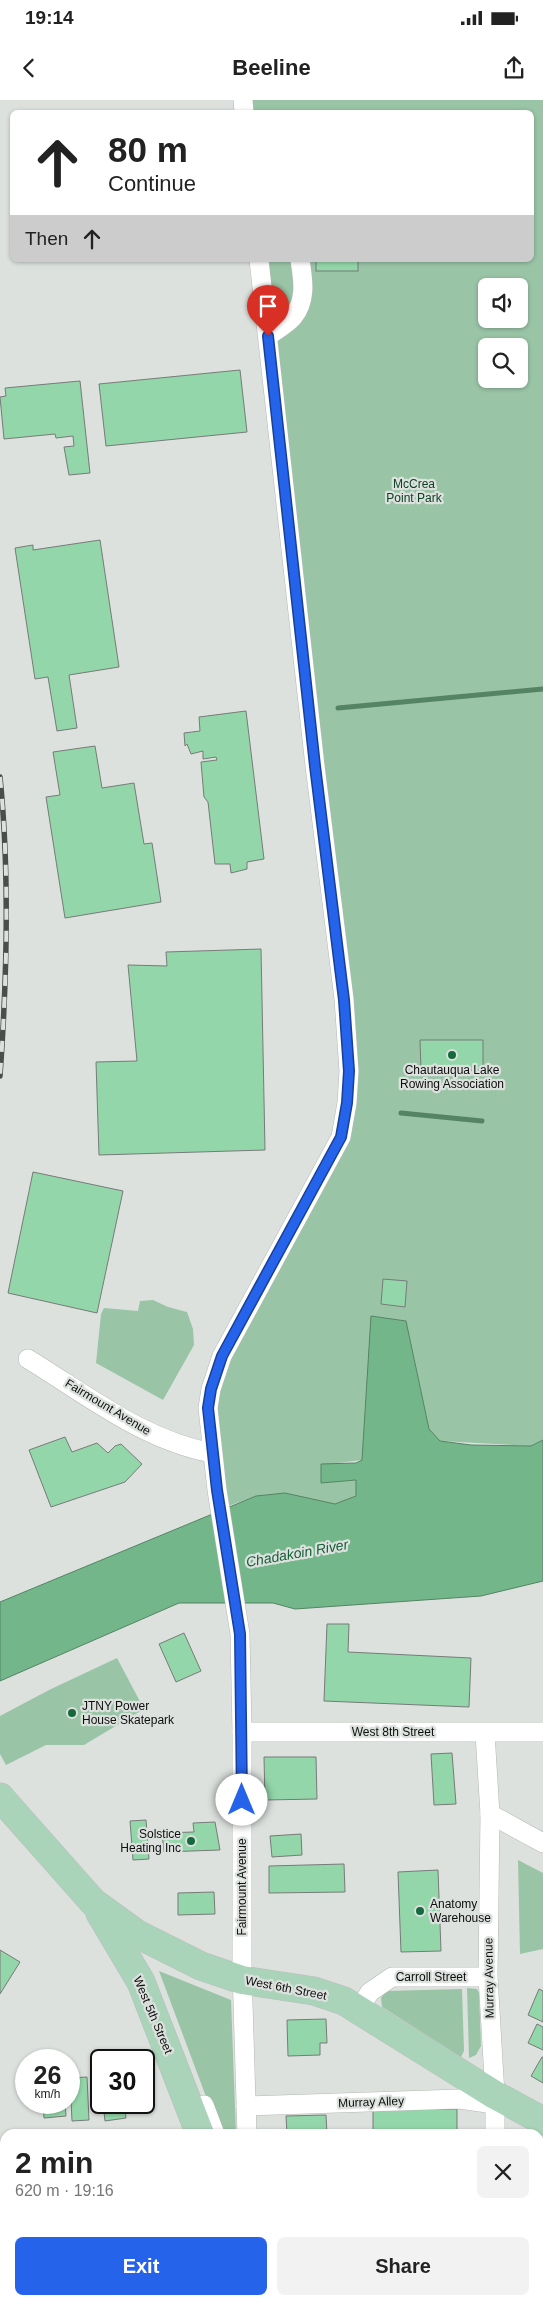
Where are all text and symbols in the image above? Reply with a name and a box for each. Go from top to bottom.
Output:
text: 19:14 [25,7,74,28]
icon: back [15,54,43,82]
icon: share [500,54,528,82]
text: Beeline [232,55,311,80]
icon: ahead [25,130,90,195]
text: 80 m [108,130,188,169]
text: Continue [108,171,196,196]
icon: ahead [78,225,106,253]
text: Then [25,228,68,249]
map controls [478,278,528,388]
button: sound [478,278,528,328]
pin [247,285,289,336]
icon: arrive [254,292,282,320]
button: search [478,338,528,388]
park label: McCrea Point Park [386,477,443,505]
marker: Chautauqua Lake Rowing Association [446,1049,458,1061]
place label: Chautauqua Lake Rowing Association [400,1063,504,1091]
street label: Fairmount Avenue [63,1376,154,1438]
water label: Chadakoin River [245,1536,351,1570]
place label: JTNY Power House Skatepark [82,1699,175,1727]
marker: JTNY Power House Skatepark [66,1707,78,1719]
street label: West 8th Street [352,1725,435,1739]
position arrow [215,1773,267,1825]
place label: Solstice Heating Inc [120,1827,181,1855]
marker: Solstice Heating Inc [185,1835,197,1847]
street label: Fairmount Avenue [235,1838,249,1936]
place label: Anatomy Warehouse [430,1897,491,1925]
marker: Anatomy Warehouse [414,1905,426,1917]
street label: Murray Avenue [481,1937,497,2018]
street label: Carroll Street [396,1970,467,1984]
street label: West 6th Street [244,1973,328,2003]
street label: West 5th Street [130,1974,176,2056]
speed limit sign: 30 [90,2049,155,2114]
text: 26 [34,2061,61,2089]
text: km/h [34,2087,61,2101]
street label: Murray Alley [338,2094,404,2110]
text: 2 min [15,2146,93,2179]
button: close [477,2146,529,2198]
text: 620 m · 19:16 [15,2182,114,2199]
button: Exit [15,2237,267,2295]
button: Share [277,2237,529,2295]

